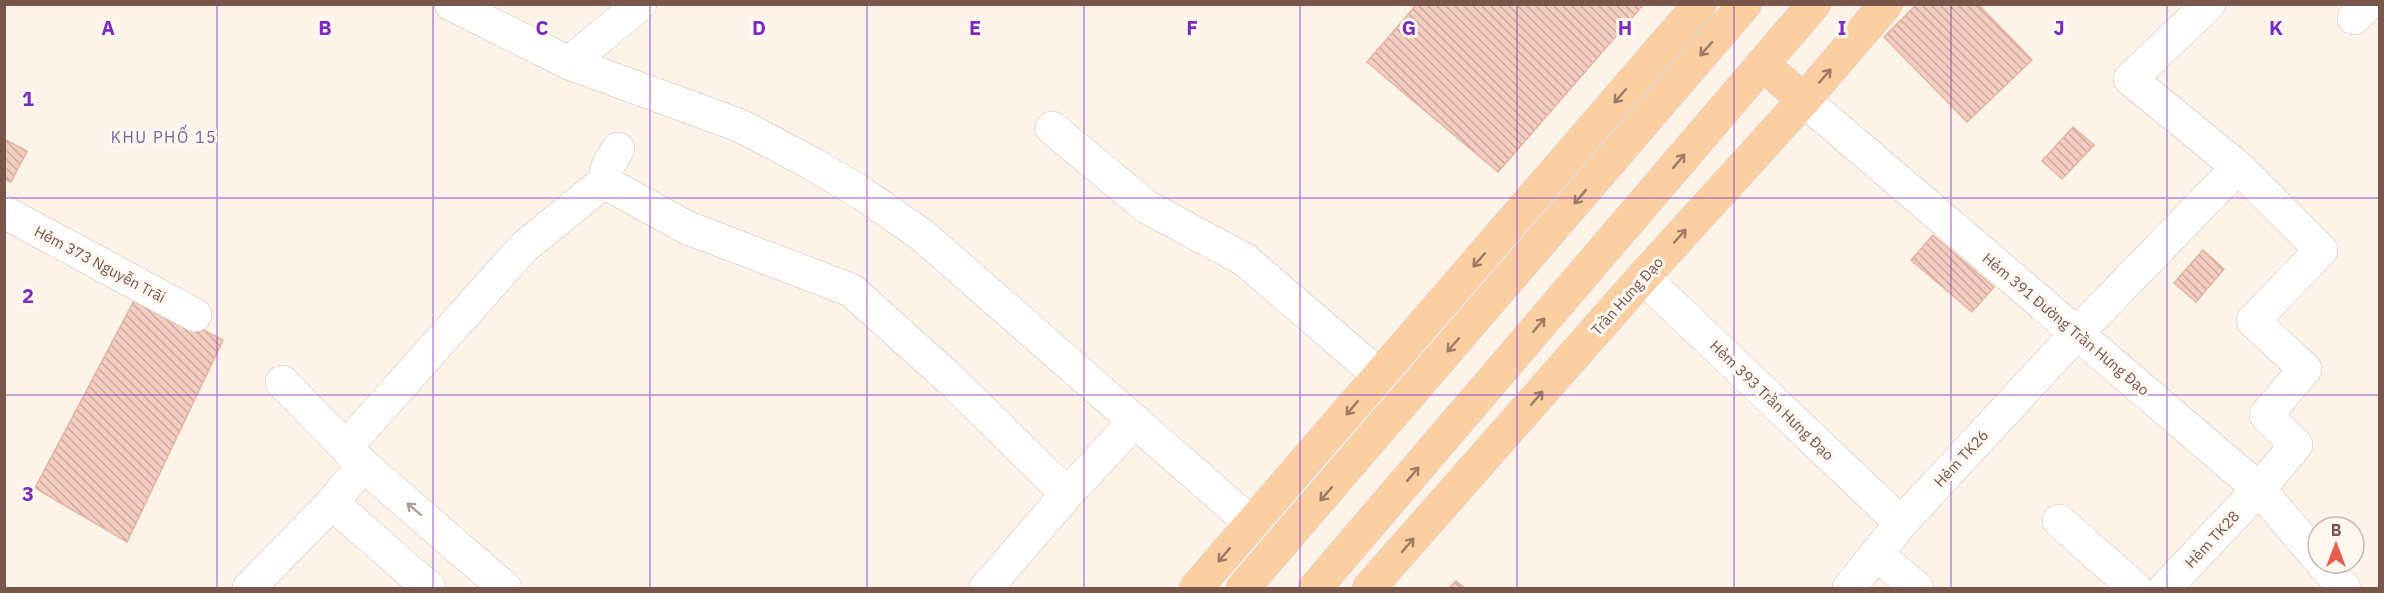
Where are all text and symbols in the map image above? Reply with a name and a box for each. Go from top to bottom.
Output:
text: A [101,14,115,41]
text: B [318,14,332,41]
text: C [535,14,549,41]
text: D [752,14,766,41]
text: E [969,14,981,41]
text: F [1186,14,1198,41]
text: G [1402,14,1416,41]
text: H [1618,14,1632,41]
text: I [1838,14,1846,41]
text: J [2053,14,2065,41]
text: K [2269,14,2283,41]
one-way arrow [1699,41,1713,56]
one-way arrow [1818,69,1832,84]
text: 1 [22,85,34,112]
one-way arrow [1614,88,1627,104]
district label: KHU PHỐ 15 [111,124,217,147]
one-way arrow [1673,153,1686,169]
one-way arrow [1573,189,1586,205]
street label: Hẻm 373 Nguyễn Trãi [31,221,169,307]
one-way arrow [1673,229,1687,244]
street label: Hẻm 391 Đường Trần Hưng Ðạo [1979,249,2153,399]
one-way arrow [1472,252,1486,267]
street label: Trần Hưng Đạo [1587,253,1667,339]
text: 2 [22,282,34,309]
one-way arrow [1532,318,1546,333]
street label: Hẻm 393 Trần Hưng Ðạo [1706,336,1838,464]
one-way arrow [1446,337,1460,352]
one-way arrow [1530,391,1544,406]
one-way arrow [1345,400,1359,415]
street label: Hẻm TK26 [1930,425,1992,491]
one-way arrow [1406,466,1419,482]
text: 3 [22,480,34,507]
one-way arrow [1319,486,1333,501]
one-way arrow [407,502,422,516]
street label: Hẻm TK28 [2181,506,2243,572]
north arrow [2306,515,2366,575]
text: B [2331,520,2342,540]
one-way arrow [1402,537,1415,553]
one-way arrow [1218,547,1231,563]

